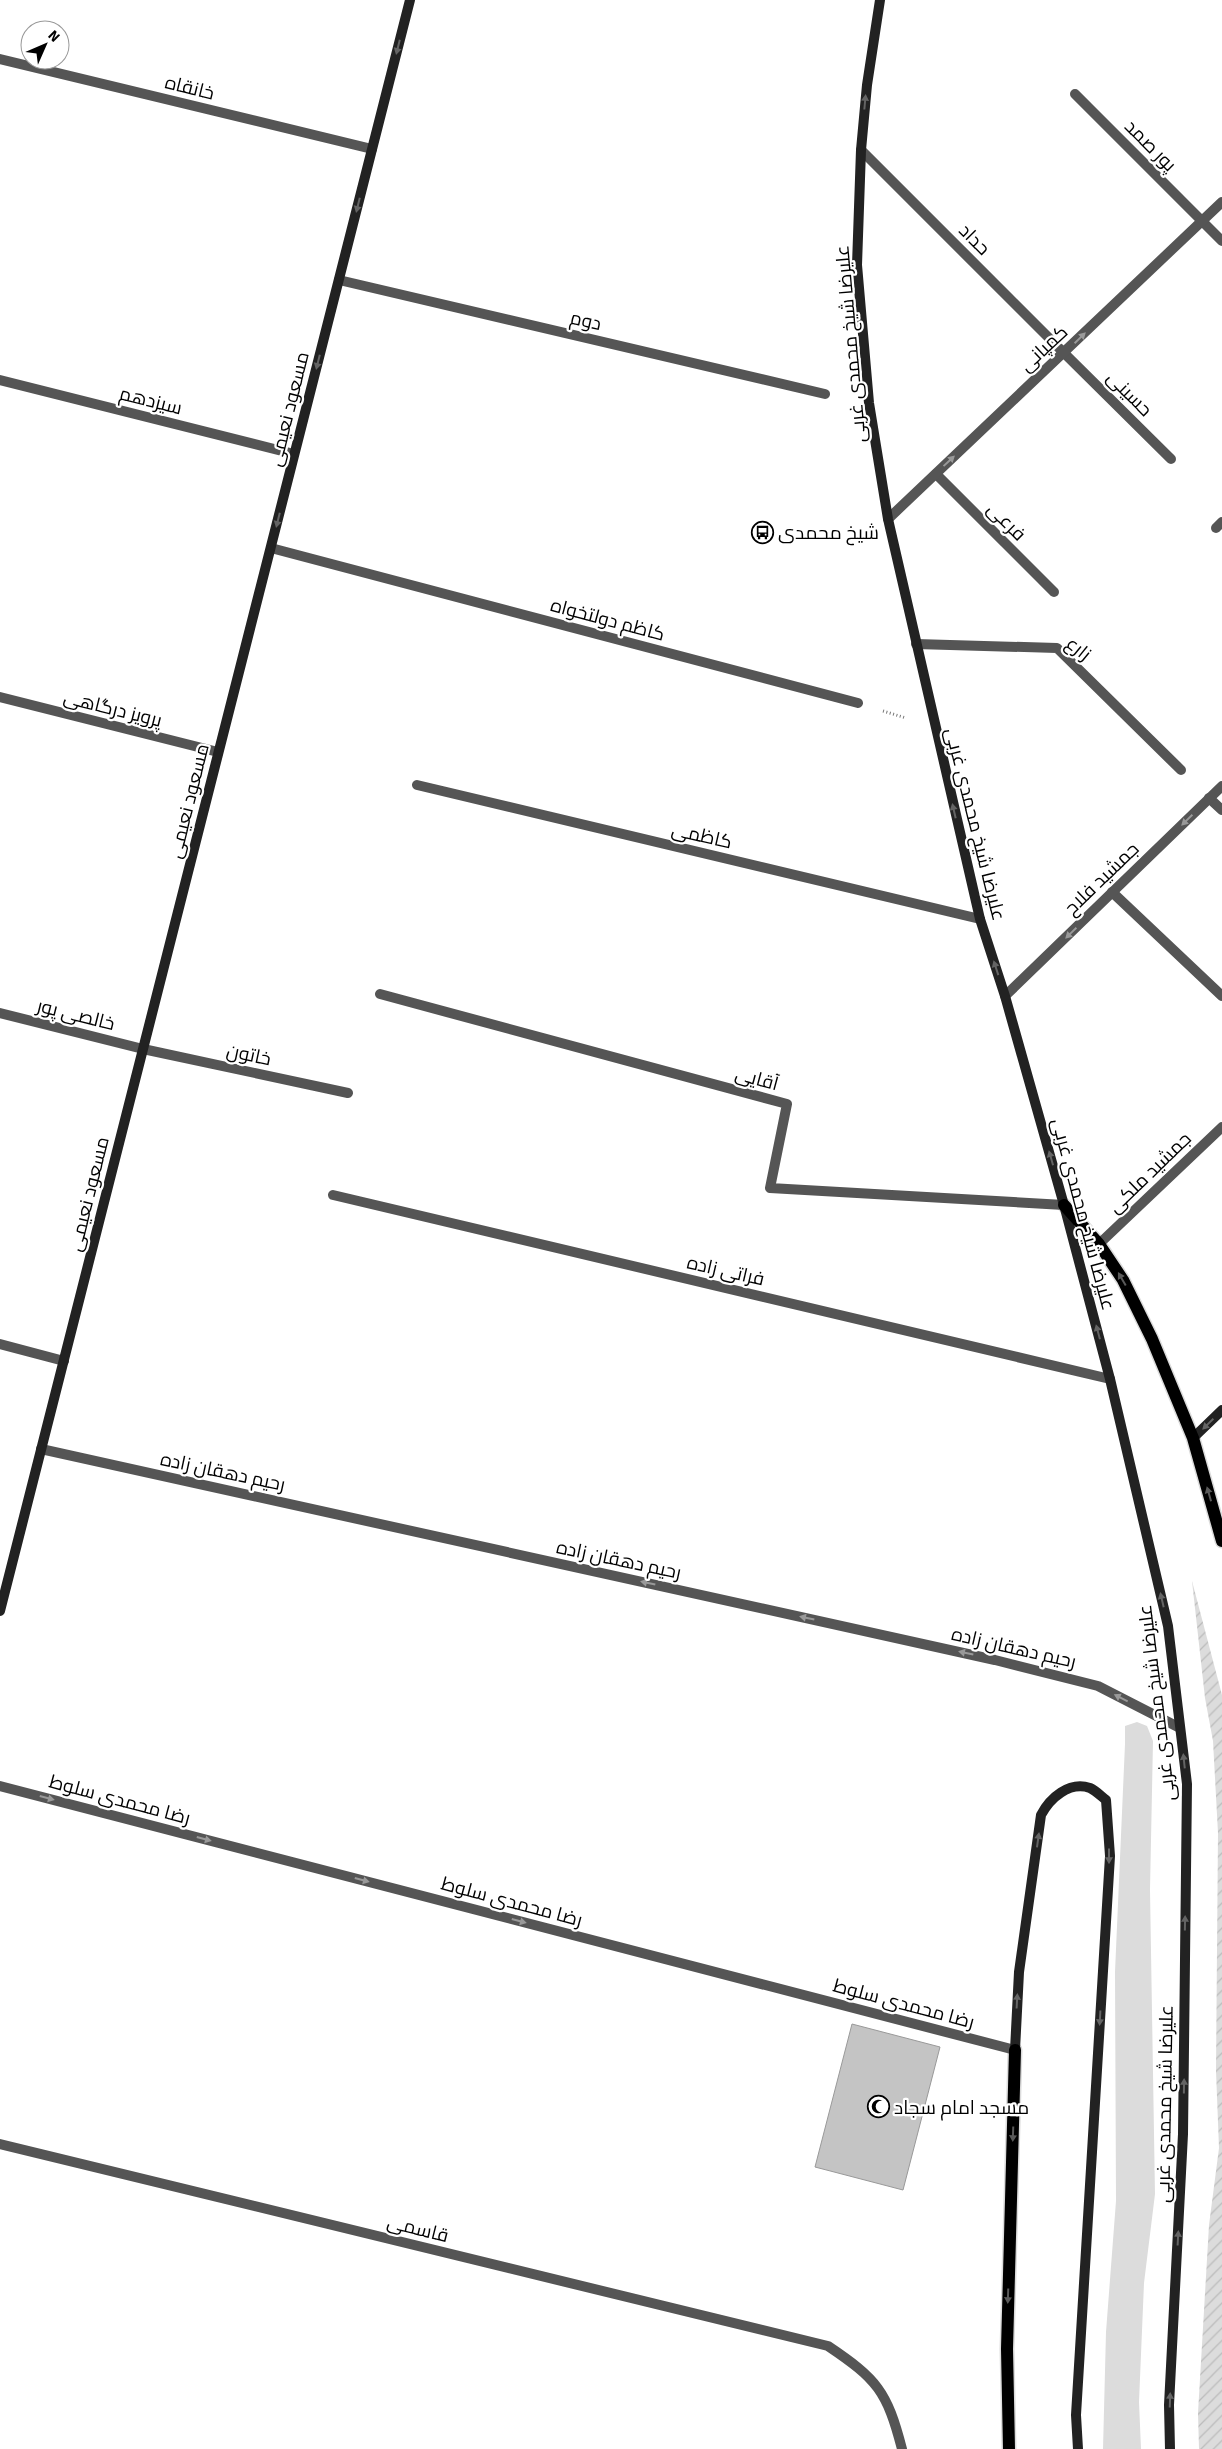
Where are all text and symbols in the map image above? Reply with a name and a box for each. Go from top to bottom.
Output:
north arrow [20,20,70,70]
text: N [44,27,63,46]
one-way arrow [393,40,401,55]
street label: خانقاه [163,70,217,106]
one-way arrow [861,94,869,110]
street label: پور صمد [1119,115,1181,177]
one-way arrow [353,197,361,212]
street label: حداد [953,219,995,261]
street label: علیرضا شیخ محمدی غربی [830,244,873,443]
street label: دوم [568,306,604,337]
street label: کمپانی [1014,320,1073,377]
one-way arrow [1073,332,1085,344]
street label: مسعود نعیمی [263,349,315,469]
one-way arrow [313,355,321,370]
street label: حسینی [1101,366,1157,422]
street label: سیزدهم [117,382,185,421]
one-way arrow [942,455,954,467]
street label: فرعی [982,497,1031,546]
one-way arrow [273,512,281,527]
bus stop icon: شیخ محمدی [750,520,774,544]
place label: شیخ محمدی [778,521,879,546]
street label: کاظم دولتخواه [548,593,667,648]
street label: زارع [1060,631,1096,667]
street label: پرویز درگاهی [61,685,164,733]
street label: علیرضا شیخ محمدی غربی [938,725,1011,923]
street label: مسعود نعیمی [163,741,215,861]
one-way arrow [950,804,958,819]
one-way arrow [1181,813,1193,825]
street label: کاظمی [669,817,734,855]
street label: جمشید فلاح [1059,837,1145,921]
one-way arrow [1065,927,1077,939]
one-way arrow [992,961,999,976]
street label: خالصی پور [33,993,117,1036]
street label: خاتون [224,1039,273,1071]
street label: آقایی [732,1062,781,1096]
street label: علیرضا شیخ محمدی غربی [1045,1116,1120,1313]
street label: جمشید ملکی [1103,1127,1197,1219]
street label: مسعود نعیمی [63,1134,115,1254]
one-way arrow [1047,1150,1055,1165]
street label: فراتی زاده [685,1250,767,1292]
one-way arrow [1117,1273,1126,1286]
one-way arrow [1094,1324,1102,1339]
one-way arrow [1202,1418,1214,1430]
street label: رحیم دهقان زاده [158,1447,287,1498]
one-way arrow [1205,1486,1213,1502]
street label: رحیم دهقان زاده [554,1535,683,1586]
one-way arrow [641,1579,656,1587]
one-way arrow [1158,1592,1166,1607]
street label: علیرضا شیخ محمدی غربی [1133,1603,1182,1803]
one-way arrow [799,1614,814,1622]
street label: رحیم دهقان زاده [949,1622,1078,1675]
one-way arrow [958,1649,973,1657]
one-way arrow [1114,1694,1128,1702]
one-way arrow [1180,1752,1188,1768]
street label: رضا محمدی سلوط [46,1770,193,1830]
one-way arrow [40,1794,55,1802]
one-way arrow [1034,1832,1042,1848]
one-way arrow [197,1835,212,1843]
one-way arrow [1105,1848,1113,1864]
street label: رضا محمدی سلوط [438,1872,585,1932]
one-way arrow [354,1876,369,1884]
one-way arrow [1181,1915,1189,1931]
one-way arrow [511,1917,526,1925]
street label: رضا محمدی سلوط [830,1974,977,2034]
one-way arrow [1014,1993,1022,2009]
street label: علیرضا شیخ محمدی غربی [1151,2005,1180,2203]
one-way arrow [1095,2010,1103,2026]
one-way arrow [1180,2077,1188,2093]
mosque icon: مسجد امام سجاد [866,2095,890,2119]
place label: مسجد امام سجاد [894,2096,1029,2121]
one-way arrow [1008,2126,1016,2142]
street label: قاسمی [385,2210,451,2248]
one-way arrow [1174,2230,1182,2246]
one-way arrow [1004,2289,1012,2305]
one-way arrow [1166,2392,1174,2408]

